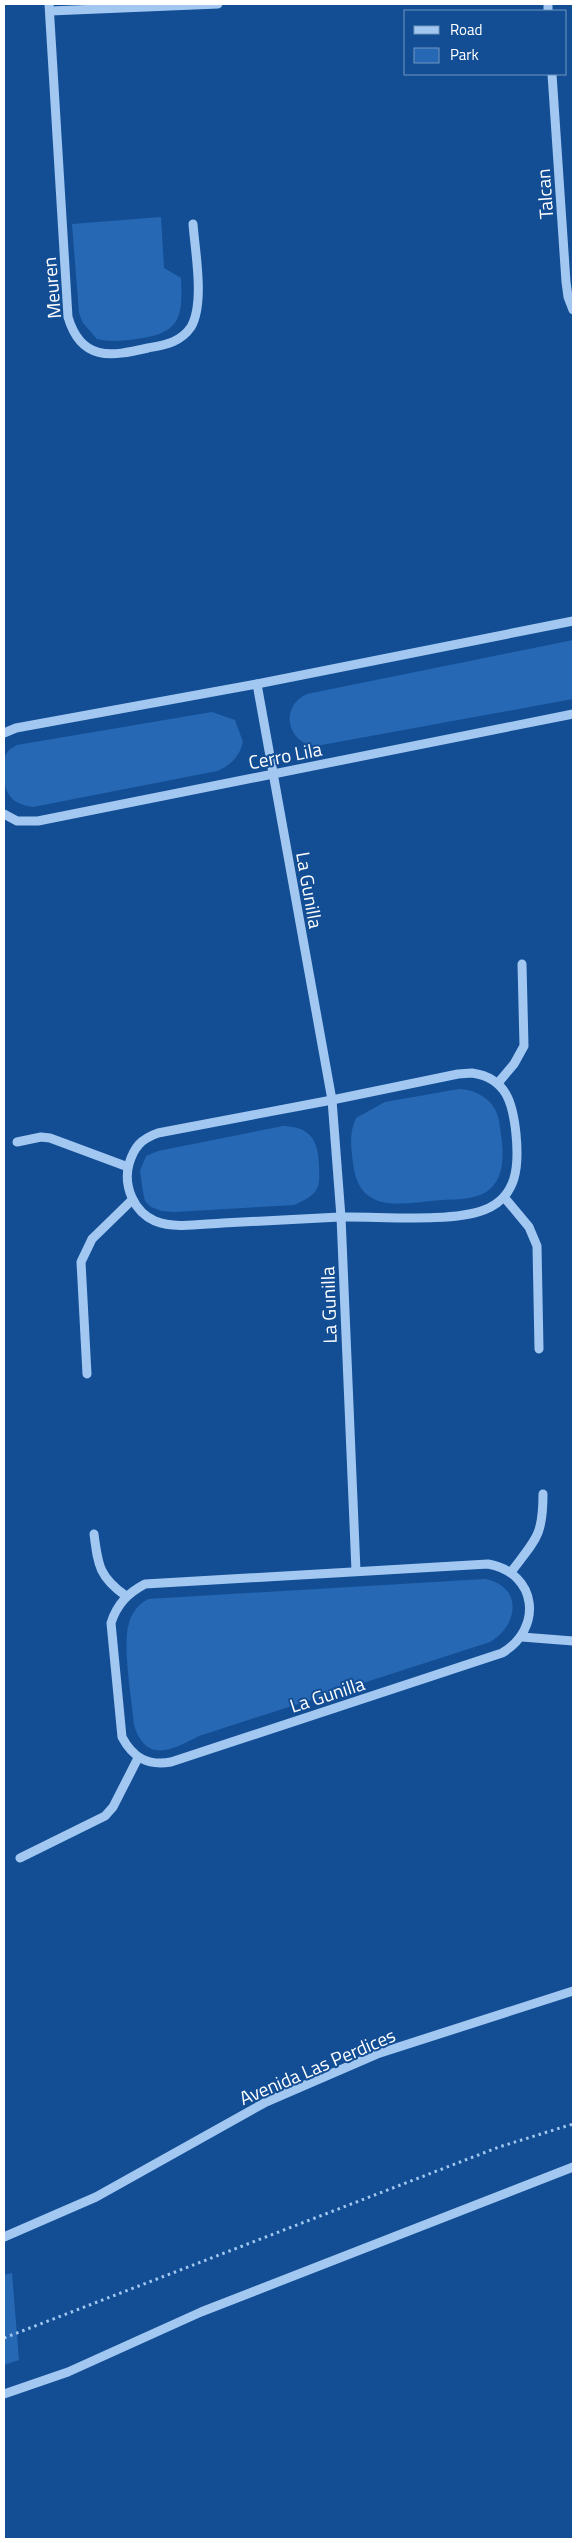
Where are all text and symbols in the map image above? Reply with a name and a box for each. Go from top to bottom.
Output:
legend [404,10,567,75]
text: Road [450,18,482,41]
text: Park [450,43,479,66]
street label: Talcan [528,168,560,220]
street label: Meuren [34,256,68,320]
street label: Cerro Lila [246,734,325,776]
street label: La Gunilla [289,849,331,931]
street label: La Gunilla [312,1265,344,1344]
street label: La Gunilla [286,1668,369,1720]
street label: Avenida Las Perdices [234,2020,400,2112]

